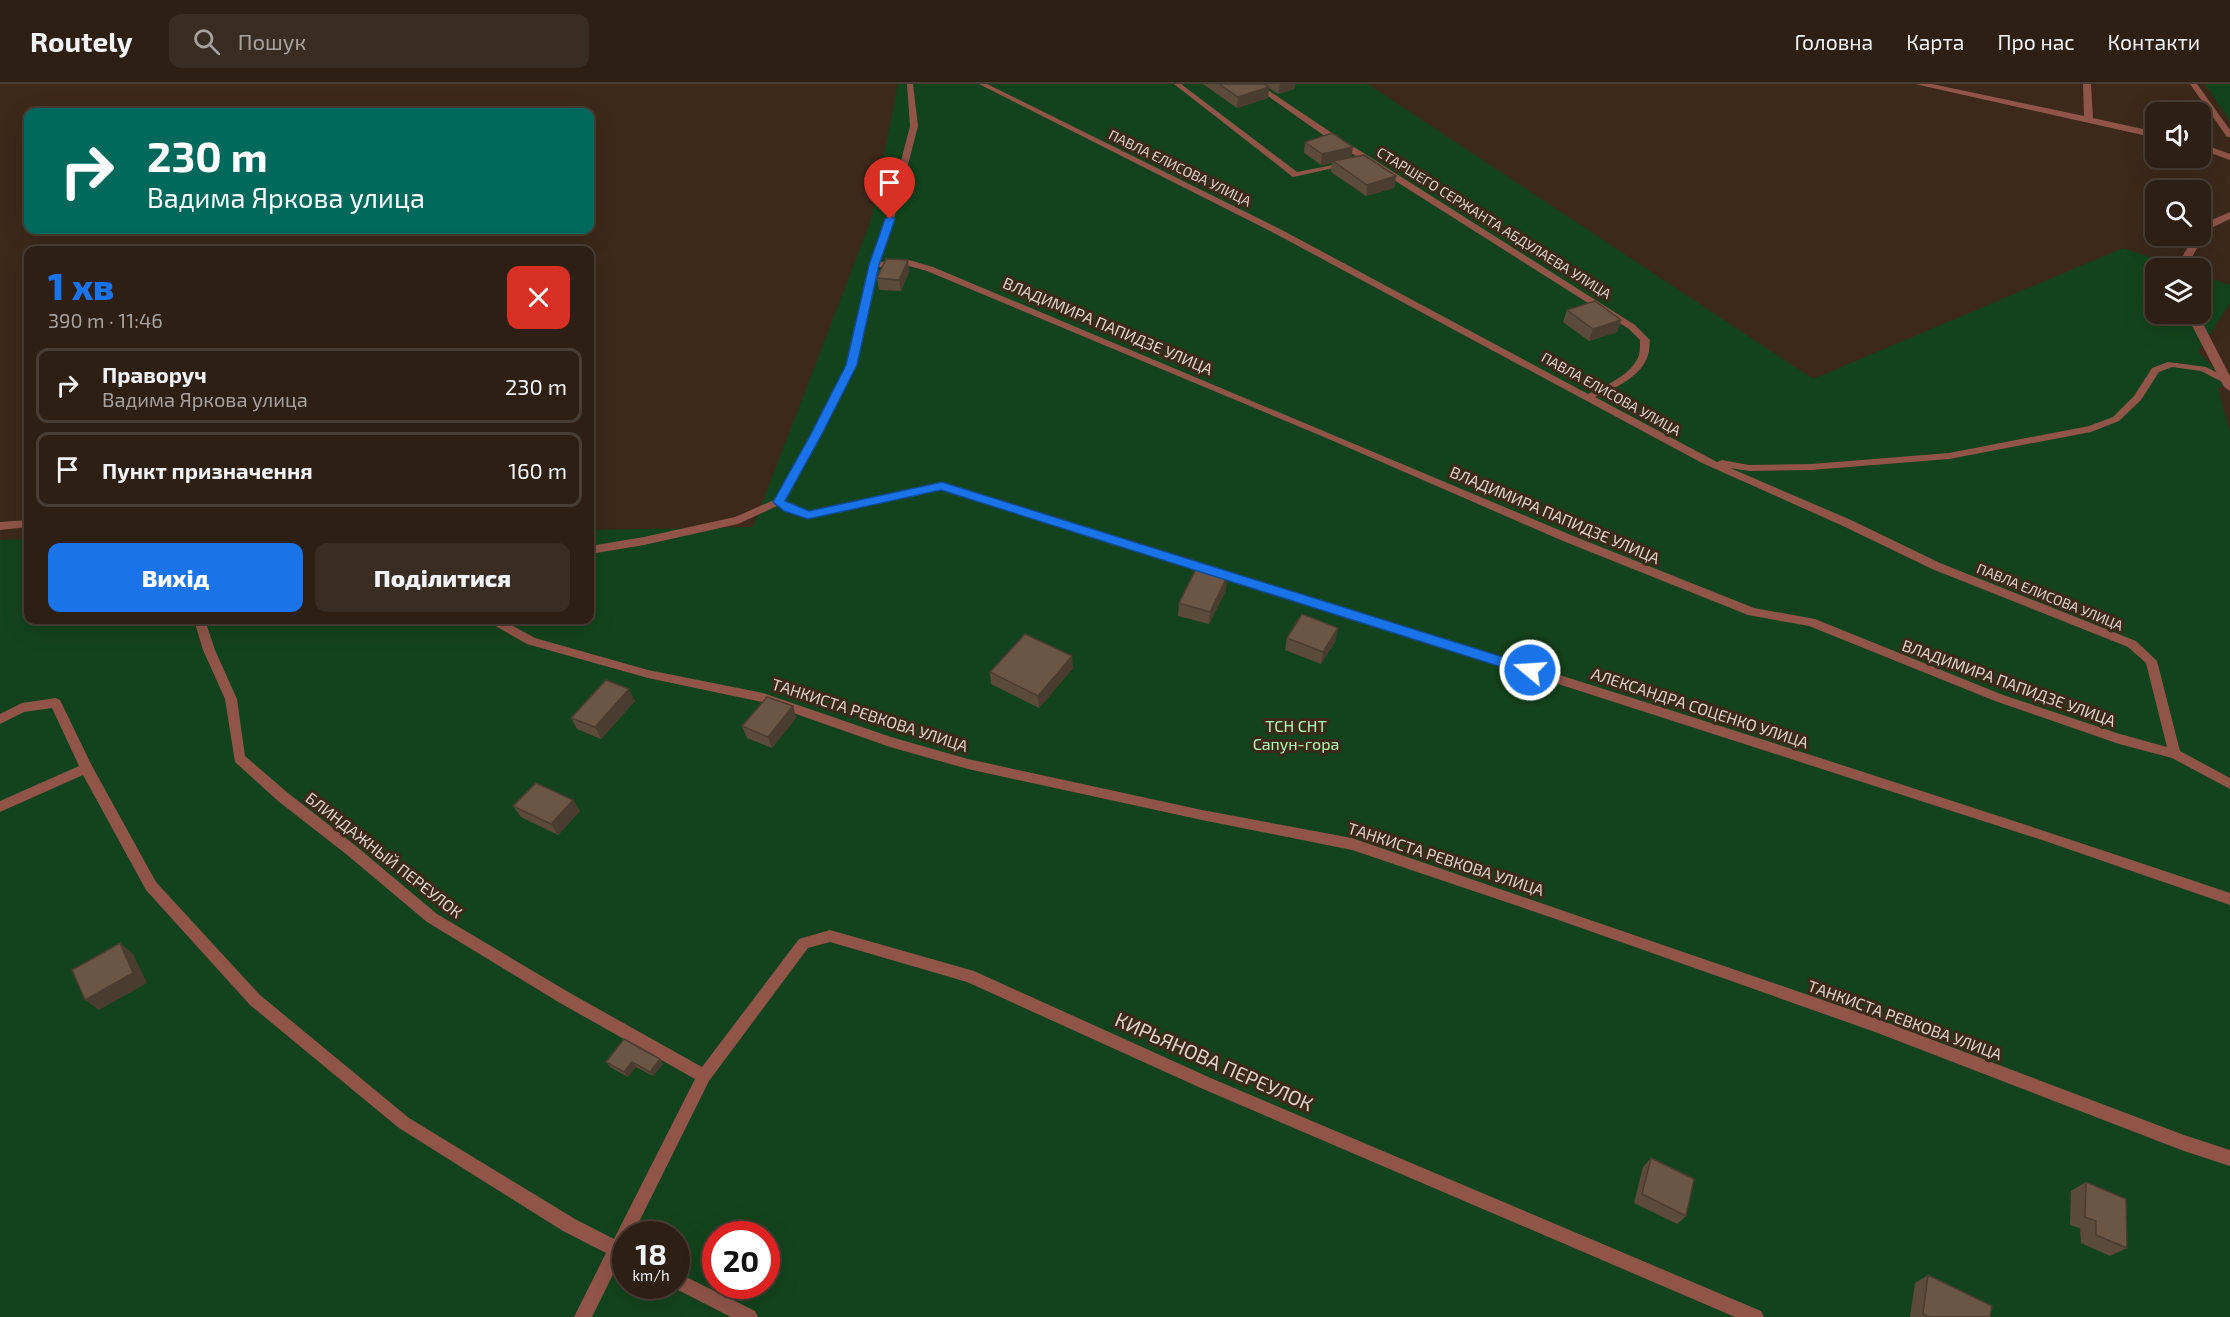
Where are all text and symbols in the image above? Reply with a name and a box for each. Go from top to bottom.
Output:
search box [169,14,589,68]
text: Routely [30,24,133,58]
icon: search [190,25,223,58]
text: Пошук [238,28,306,54]
text: Головна [1794,29,1873,54]
text: Карта [1906,29,1964,54]
text: Про нас [1997,29,2075,54]
text: Контакти [2108,29,2200,54]
map controls [2145,102,2211,324]
button: sound [2145,102,2211,168]
street label: ПАВЛА ЕЛИСОВА УЛИЦА [1106,126,1255,210]
text: 230 m [147,130,268,180]
icon: right [48,132,126,210]
street label: СТАРШЕГО СЕРЖАНТА АБДУЛАЕВА УЛИЦА [1374,143,1615,302]
pin [864,157,915,219]
icon: arrive [873,166,906,199]
button: search [2145,180,2211,246]
text: Вадима Яркова улица [147,181,425,213]
button: layers [2145,258,2211,324]
text: 1 хв [48,264,114,307]
button: close [507,266,570,329]
street label: ВЛАДИМИРА ПАПИДЗЕ УЛИЦА [1000,273,1216,378]
text: 390 m · 11:46 [48,308,163,332]
street label: ПАВЛА ЕЛИСОВА УЛИЦА [1539,348,1684,439]
text: Праворуч [102,361,207,387]
icon: right [51,369,84,402]
text: 230 m [505,373,567,399]
text: Вадима Яркова улица [102,387,308,411]
icon: arrive [51,453,84,486]
text: Пункт призначення [102,457,313,483]
text: 160 m [508,457,567,483]
street label: ВЛАДИМИРА ПАПИДЗЕ УЛИЦА [1447,462,1663,567]
button: Вихід [48,543,303,612]
button: Поділитися [315,543,570,612]
street label: ПАВЛА ЕЛИСОВА УЛИЦА [1974,559,2126,634]
street label: ВЛАДИМИРА ПАПИДЗЕ УЛИЦА [1900,635,2119,730]
position arrow [1498,638,1562,702]
street label: АЛЕКСАНДРА СОЦЕНКО УЛИЦА [1589,663,1811,752]
street label: ТАНКИСТА РЕВКОВА УЛИЦА [770,674,971,755]
park label: ТСН СНТ Сапун-гора [1253,716,1339,754]
street label: БЛИНДАЖНЫЙ ПЕРЕУЛОК [302,788,467,922]
street label: ТАНКИСТА РЕВКОВА УЛИЦА [1346,818,1547,899]
street label: ТАНКИСТА РЕВКОВА УЛИЦА [1806,976,2005,1064]
street label: КИРЬЯНОВА ПЕРЕУЛОК [1112,1007,1317,1116]
speed limit sign: 20 [702,1221,780,1299]
text: 18 [635,1235,667,1271]
text: km/h [632,1266,670,1284]

